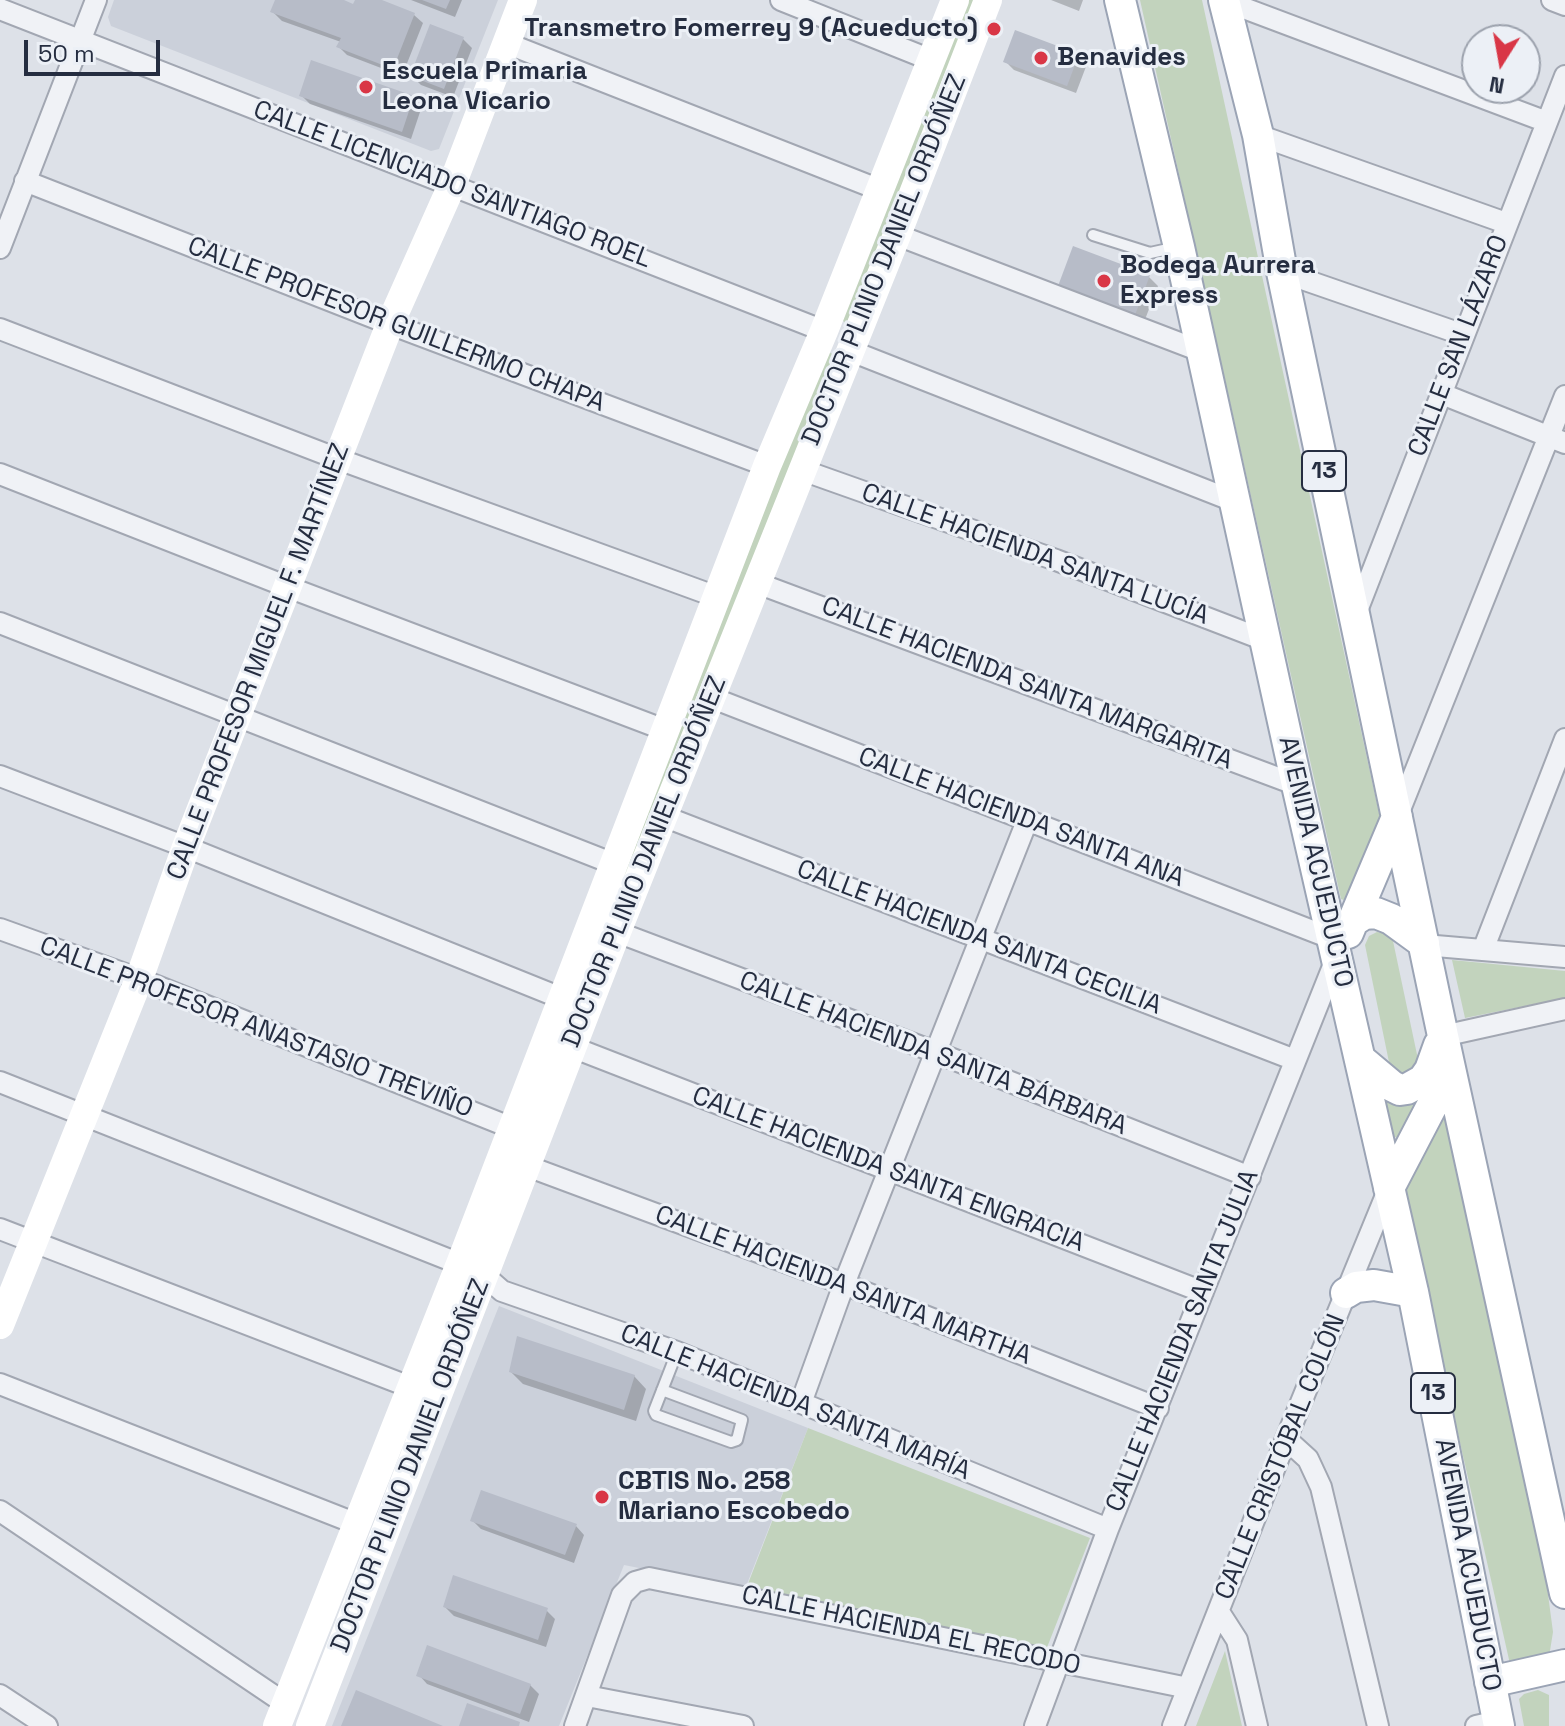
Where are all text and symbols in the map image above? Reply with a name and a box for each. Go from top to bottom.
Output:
place label: Transmetro Fomerrey 9 (Acueducto) [524,13,978,45]
marker: Transmetro Fomerrey 9 (Acueducto) [985,20,1003,38]
scale bar [28,24,164,74]
north arrow [1461,24,1541,104]
text: 50 m [38,38,95,69]
place label: Benavides [1057,42,1186,74]
marker: Benavides [1032,49,1050,67]
place label: Escuela Primaria Leona Vicario [382,56,587,118]
street label: DOCTOR PLINIO DANIEL ORDÓÑEZ [796,70,974,450]
text: N [1487,70,1507,101]
marker: Escuela Primaria Leona Vicario [357,78,375,96]
street label: CALLE LICENCIADO SANTIAGO ROEL [249,95,655,275]
street label: CALLE PROFESOR GUILLERMO CHAPA [183,231,609,419]
street label: CALLE SAN LÁZARO [1402,231,1516,461]
place label: Bodega Aurrera Express [1120,250,1316,312]
marker: Bodega Aurrera Express [1095,272,1113,290]
street label: CALLE PROFESOR MIGUEL F. MARTÍNEZ [161,439,357,885]
road number: 13 [1302,451,1346,491]
street label: CALLE HACIENDA SANTA LUCÍA [857,478,1213,632]
street label: CALLE HACIENDA SANTA MARGARITA [817,591,1237,777]
street label: DOCTOR PLINIO DANIEL ORDÓÑEZ [556,672,734,1052]
street label: AVENIDA ACUEDUCTO [1271,733,1359,991]
street label: CALLE HACIENDA SANTA ANA [854,741,1188,895]
street label: CALLE HACIENDA SANTA CECILIA [792,854,1166,1022]
street label: CALLE PROFESOR ANASTASIO TREVIÑO [35,931,477,1125]
street label: CALLE HACIENDA SANTA BÁRBARA [735,965,1131,1143]
street label: CALLE HACIENDA SANTA ENGRACIA [687,1081,1089,1259]
street label: CALLE HACIENDA SANTA JULIA [1100,1165,1266,1517]
street label: CALLE HACIENDA SANTA MARTHA [651,1200,1035,1372]
street label: DOCTOR PLINIO DANIEL ORDÓÑEZ [325,1275,497,1657]
street label: CALLE CRISTÓBAL COLÓN [1209,1310,1353,1604]
street label: CALLE HACIENDA SANTA MARÍA [615,1318,975,1488]
road number: 13 [1411,1373,1455,1413]
street label: AVENIDA ACUEDUCTO [1427,1436,1507,1694]
place label: CBTIS No. 258 Mariano Escobedo [618,1466,850,1528]
marker: CBTIS No. 258 Mariano Escobedo [593,1488,611,1506]
street label: CALLE HACIENDA EL RECODO [739,1580,1083,1682]

